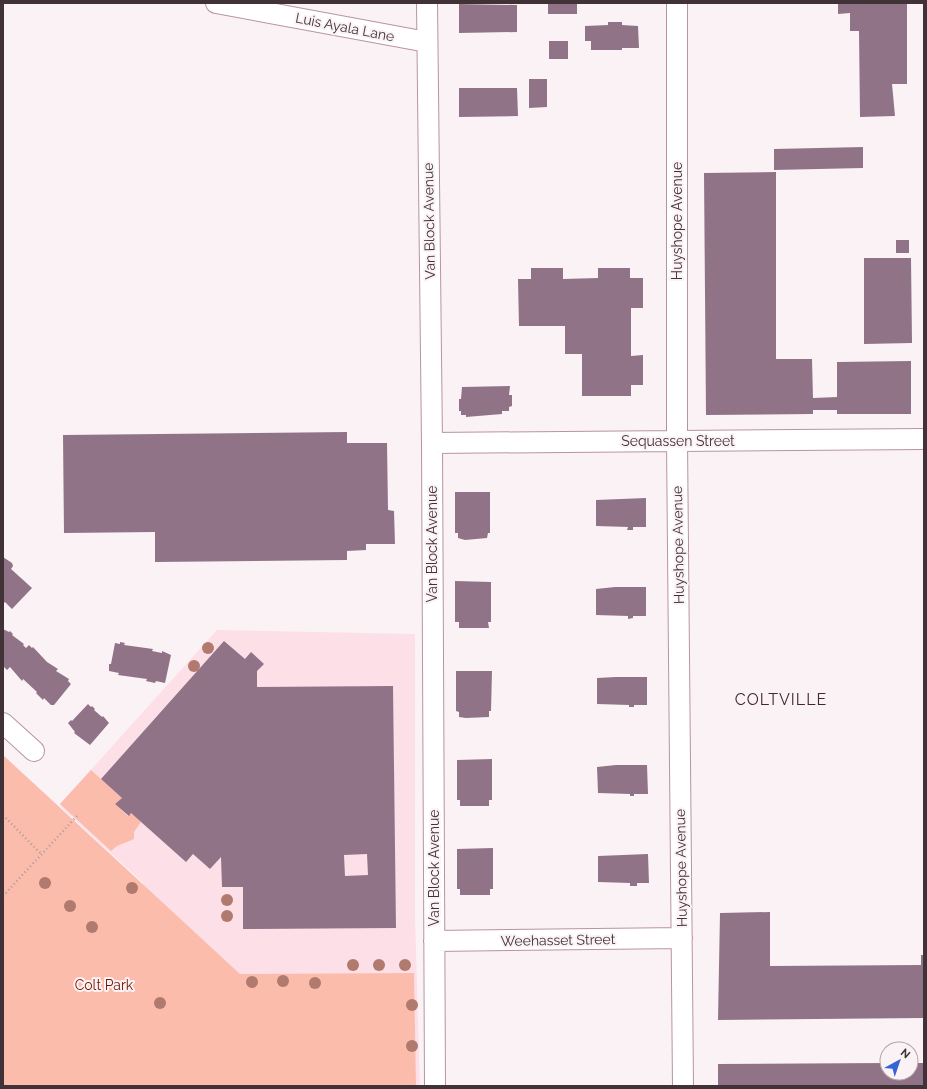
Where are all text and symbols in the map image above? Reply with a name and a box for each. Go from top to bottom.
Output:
street label: Luis Ayala Lane [294,10,396,44]
street label: Van Block Avenue [420,162,438,280]
street label: Huyshope Avenue [669,162,685,280]
street label: Sequassen Street [621,433,735,449]
street label: Van Block Avenue [424,486,440,602]
street label: Huyshope Avenue [669,486,687,604]
district label: COLTVILLE [735,690,827,709]
street label: Huyshope Avenue [672,809,690,927]
street label: Van Block Avenue [426,810,442,926]
street label: Weehasset Street [501,931,616,949]
park label: Colt Park [75,977,134,993]
north arrow [879,1041,919,1081]
text: N [898,1046,913,1061]

